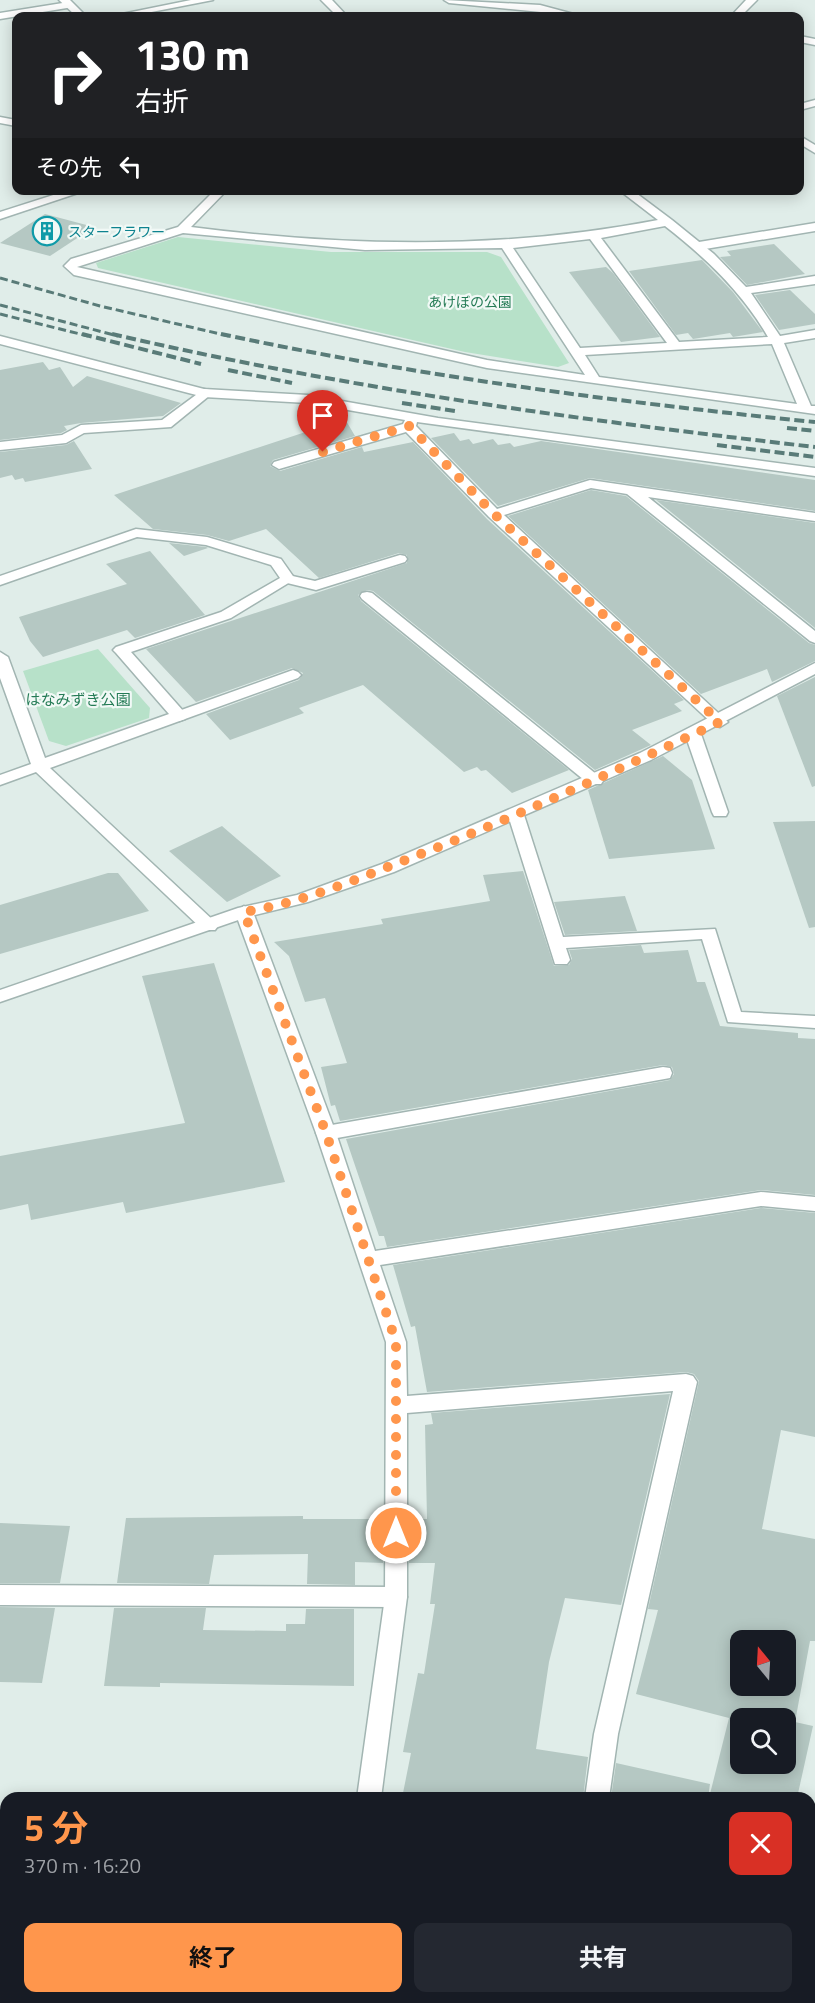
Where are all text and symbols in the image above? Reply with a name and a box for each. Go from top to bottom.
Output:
text: 130 m [135,22,250,86]
icon: right [36,36,114,114]
text: 右折 [135,80,189,121]
text: その先 [36,150,102,184]
icon: left [114,150,147,183]
building icon: スターフラワー [31,215,63,247]
place label: スターフラワー [68,221,165,242]
park label: あけぼの公園 [428,291,512,312]
pin [297,390,348,452]
icon: arrive [306,399,339,432]
park label: はなみずき公園 [25,688,131,711]
position arrow [364,1501,428,1565]
north arrow [730,1630,796,1696]
map controls [730,1630,796,1774]
button: search [730,1708,796,1774]
text: 5 分 [24,1800,88,1855]
button: close [729,1812,792,1875]
text: 370 m · 16:20 [24,1850,141,1881]
button: 終了 [24,1923,402,1992]
button: 共有 [414,1923,792,1992]

